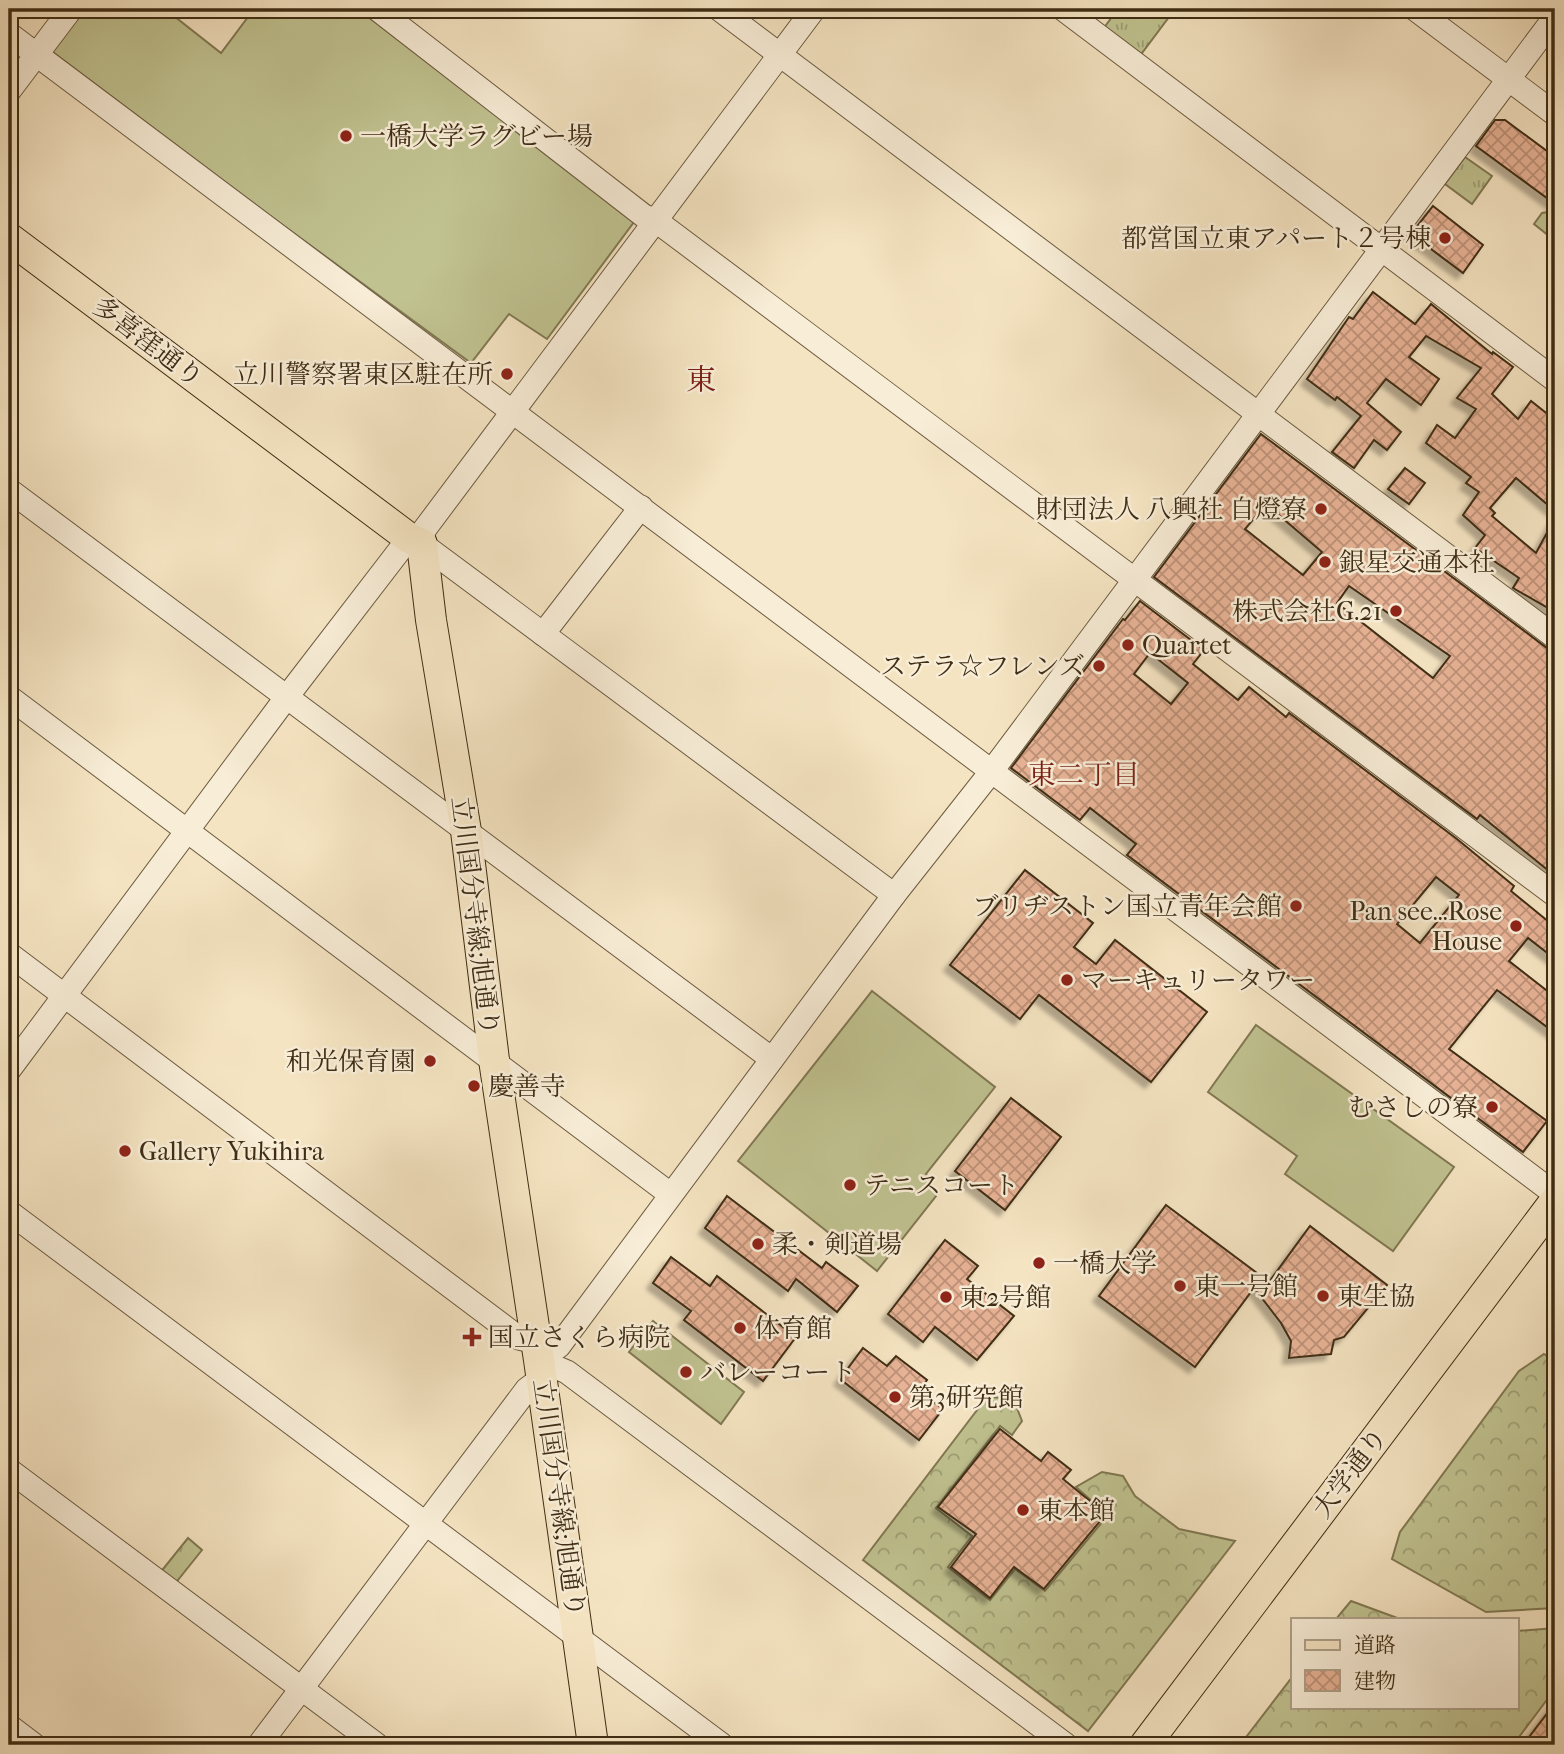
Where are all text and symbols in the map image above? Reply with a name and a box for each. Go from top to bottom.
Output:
place label: 一橋大学ラグビー場 [360,121,593,152]
marker: 一橋大学ラグビー場 [338,128,354,144]
place label: 都営国立東アパート２号棟 [1121,223,1431,254]
marker: 都営国立東アパート２号棟 [1437,230,1453,246]
street label: 多喜窪通り [87,290,209,394]
place label: 立川警察署東区駐在所 [233,359,493,390]
district label: 東 [686,363,716,398]
marker: 立川警察署東区駐在所 [499,366,515,382]
place label: 財団法人 八興社 自燈寮 [1036,494,1307,525]
marker: 財団法人 八興社 自燈寮 [1313,501,1329,517]
place label: 銀星交通本社 [1339,547,1495,578]
marker: 銀星交通本社 [1317,554,1333,570]
place label: 株式会社G.21 [1232,596,1382,627]
marker: 株式会社G.21 [1388,603,1404,619]
place label: Quartet [1142,630,1232,661]
marker: Quartet [1120,637,1136,653]
place label: ステラ☆フレンズ [880,651,1085,682]
marker: ステラ☆フレンズ [1091,658,1107,674]
district label: 東二丁目 [1028,758,1140,791]
street label: 立川国分寺線;旭通り [445,795,505,1037]
place label: ブリヂストン国立青年会館 [973,891,1282,922]
place label: Pan see...Rose House [1349,896,1502,957]
marker: ブリヂストン国立青年会館 [1288,898,1304,914]
marker: Pan see...Rose House [1508,918,1524,934]
place label: マーキュリータワー [1081,965,1315,996]
marker: マーキュリータワー [1059,972,1075,988]
place label: 和光保育園 [286,1046,416,1077]
marker: 和光保育園 [422,1053,438,1069]
place label: 慶善寺 [488,1071,566,1102]
marker: 慶善寺 [466,1078,482,1094]
place label: むさしの寮 [1348,1092,1478,1123]
marker: むさしの寮 [1484,1099,1500,1115]
place label: Gallery Yukihira [139,1136,325,1167]
marker: Gallery Yukihira [117,1143,133,1159]
place label: テニスコート [864,1170,1019,1201]
marker: テニスコート [842,1177,858,1193]
place label: 柔・剣道場 [772,1229,902,1260]
marker: 柔・剣道場 [750,1236,766,1252]
place label: 一橋大学 [1053,1248,1157,1279]
marker: 一橋大学 [1031,1255,1047,1271]
place label: 東一号館 [1194,1271,1298,1302]
marker: 東一号館 [1172,1278,1188,1294]
place label: 東生協 [1337,1281,1415,1312]
place label: 東2号館 [960,1282,1051,1313]
marker: 東生協 [1315,1288,1331,1304]
marker: 東2号館 [938,1289,954,1305]
place label: 体育館 [754,1313,832,1344]
marker: 体育館 [732,1320,748,1336]
place label: 国立さくら病院 [488,1322,670,1353]
marker: 国立さくら病院 [462,1327,482,1347]
place label: バレーコート [700,1357,856,1388]
marker: バレーコート [678,1364,694,1380]
street label: 立川国分寺線;旭通り [527,1377,591,1619]
place label: 第3研究館 [909,1382,1024,1413]
marker: 第3研究館 [887,1389,903,1405]
street label: 大学通り [1306,1422,1394,1524]
place label: 東本館 [1037,1495,1115,1526]
marker: 東本館 [1015,1502,1031,1518]
legend [1291,1618,1518,1708]
text: 道路 [1354,1633,1396,1657]
text: 建物 [1354,1669,1396,1693]

